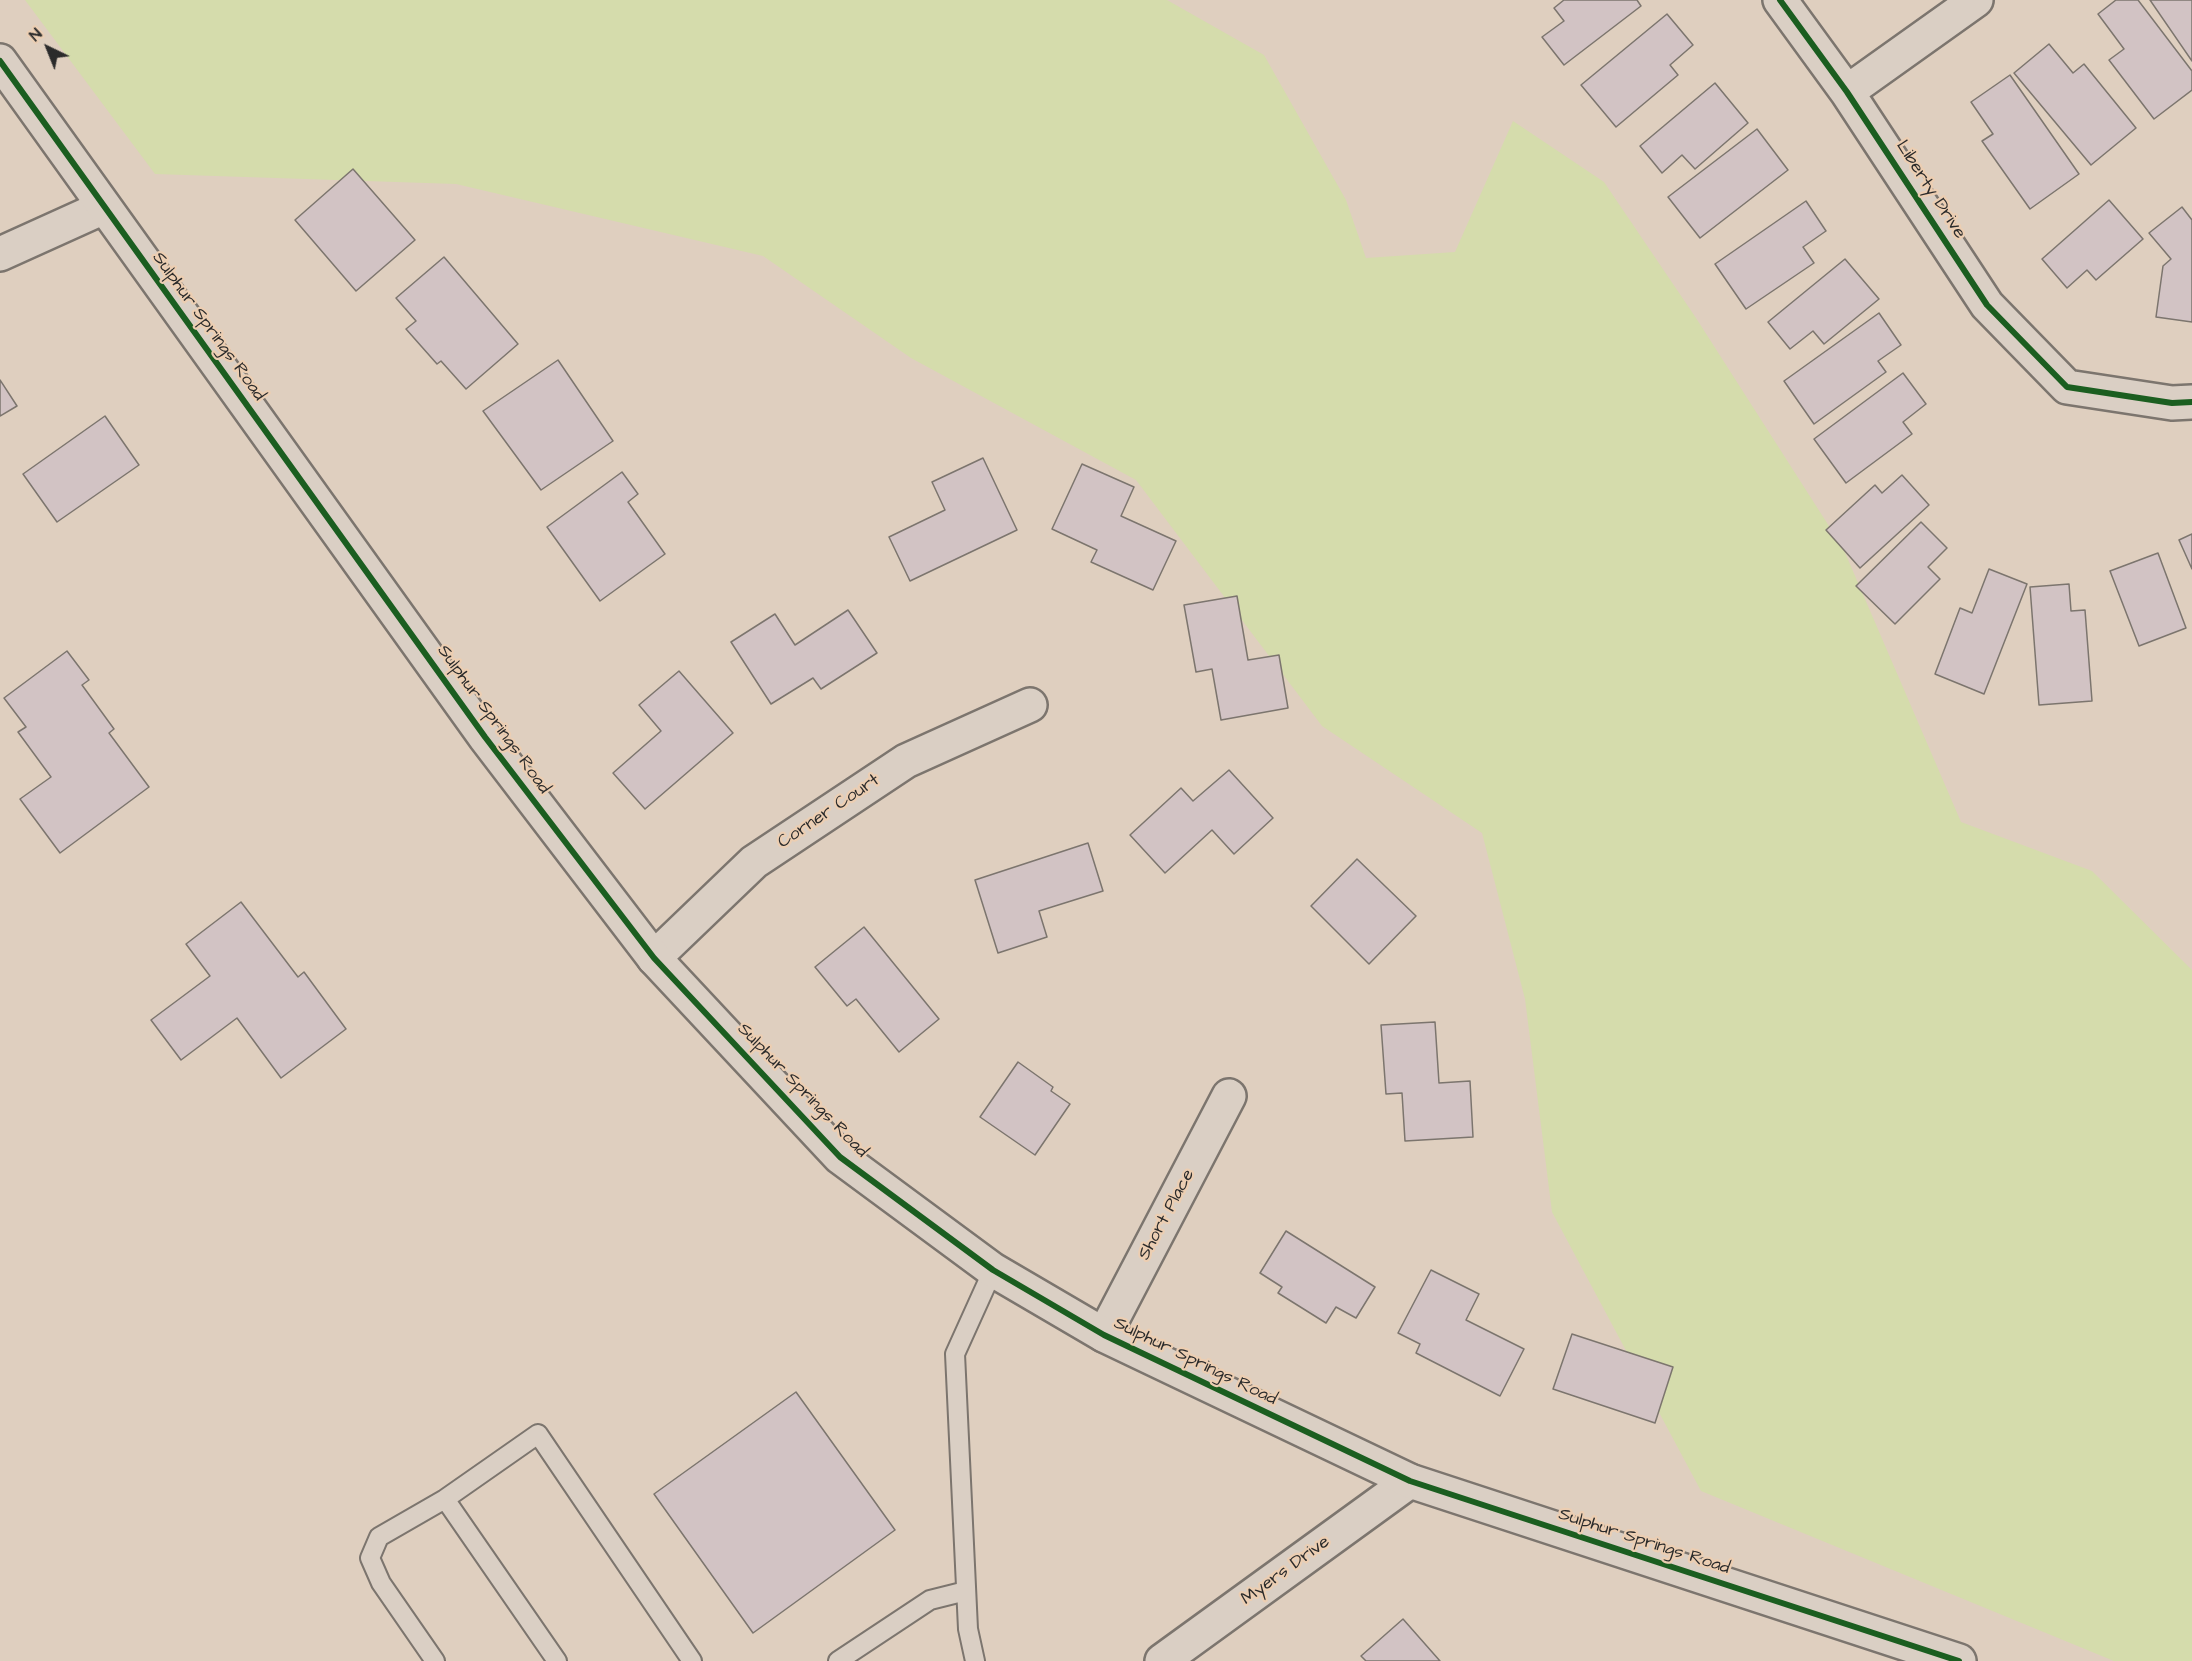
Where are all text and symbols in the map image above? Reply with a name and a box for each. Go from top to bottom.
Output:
north arrow [18,18,78,78]
text: N [25,23,47,46]
street label: Liberty Drive [1890,137,1970,243]
street label: Sulphur Springs Road [147,248,269,406]
street label: Sulphur Springs Road [432,641,554,799]
street label: Corner Court [774,770,884,854]
street label: Sulphur Springs Road [732,1019,872,1163]
street label: Short Place [1134,1166,1200,1264]
street label: Sulphur Springs Road [1110,1313,1280,1411]
street label: Sulphur Springs Road [1556,1504,1732,1580]
street label: Myers Drive [1238,1532,1334,1610]

